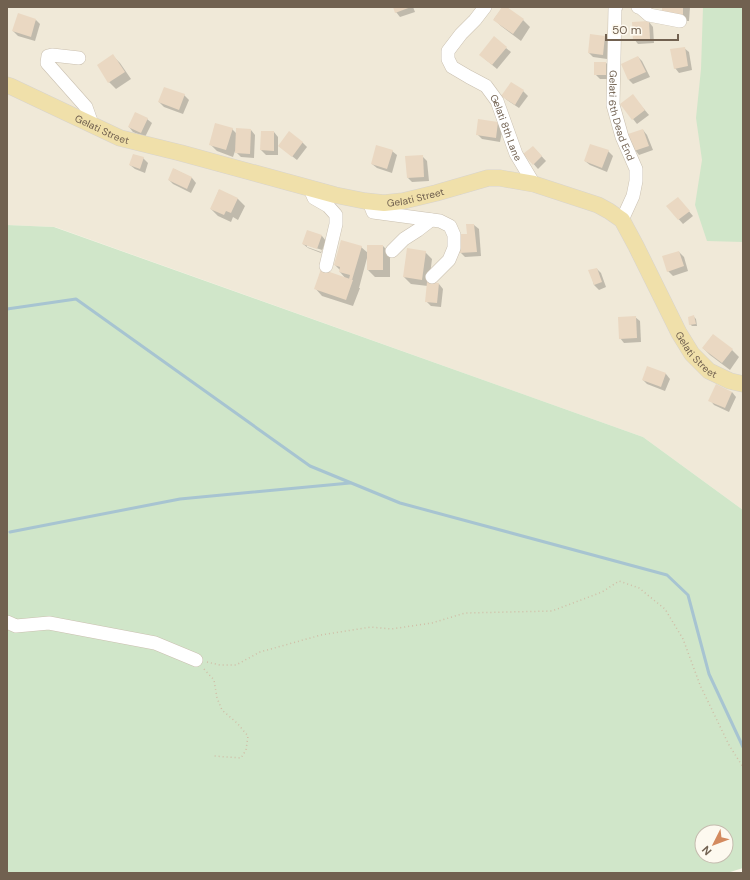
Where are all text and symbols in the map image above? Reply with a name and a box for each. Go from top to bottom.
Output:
scale bar [606,16,678,42]
text: 50 m [612,22,641,38]
street label: Gelati 6th Dead End [606,70,637,163]
street label: Gelati 8th Lane [487,92,525,164]
street label: Gelati Street [73,112,131,147]
street label: Gelati Street [386,185,446,210]
street label: Gelati Street [672,329,719,381]
north arrow [694,824,734,864]
text: N [699,843,714,858]

